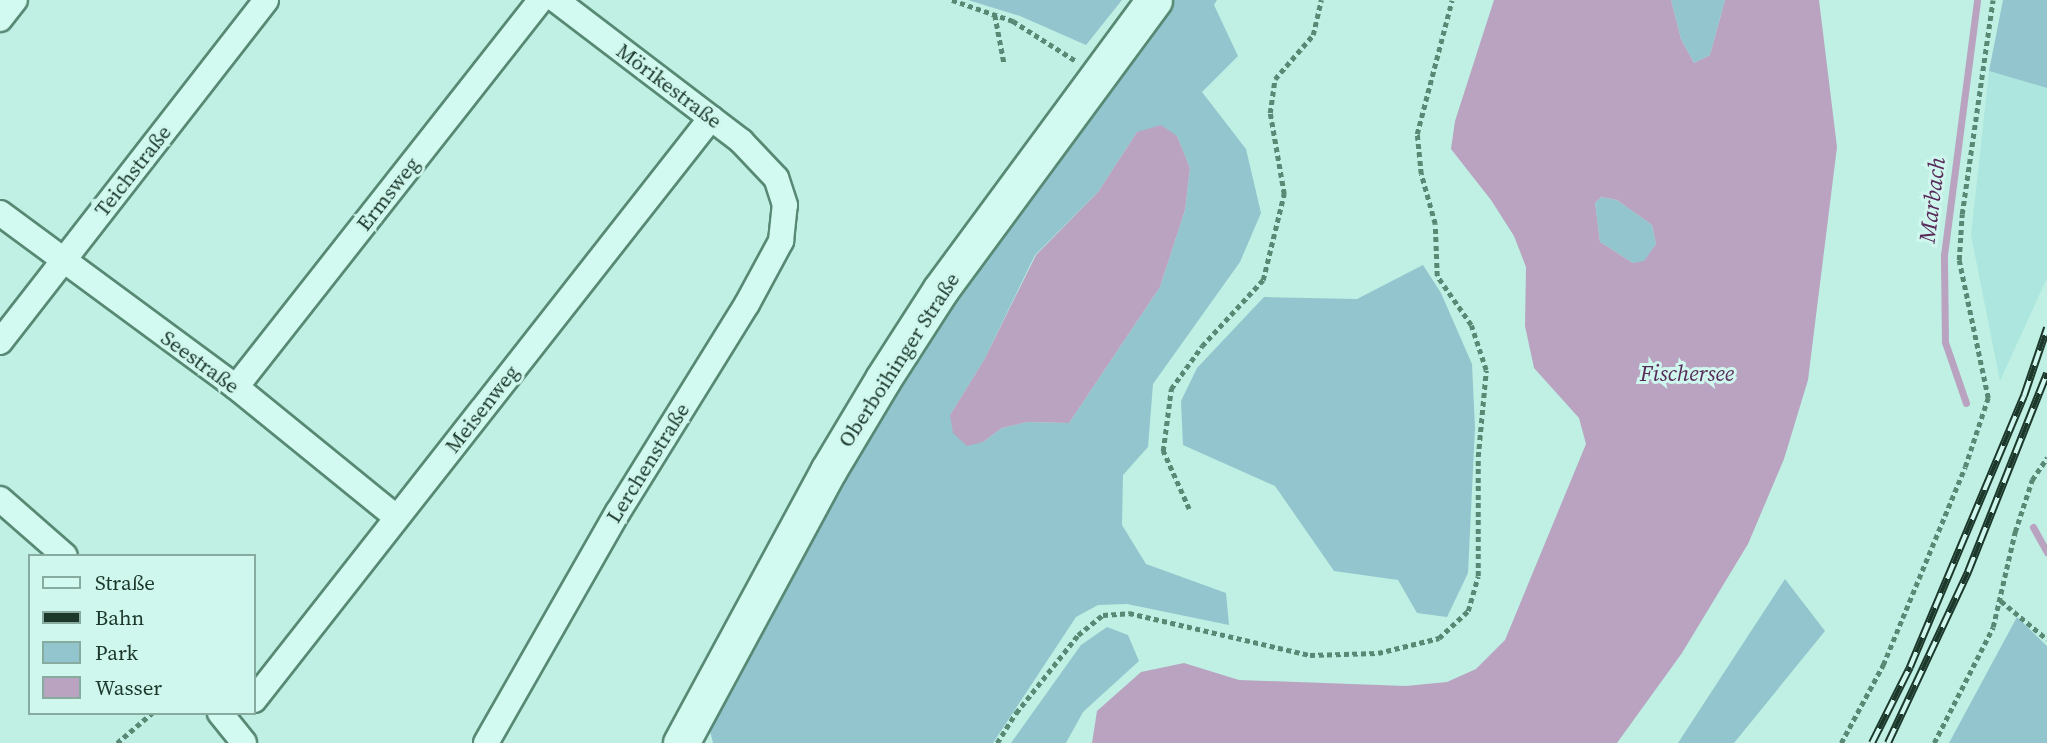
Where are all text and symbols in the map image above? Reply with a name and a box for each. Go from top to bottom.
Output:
street label: Mörikestraße [611,38,727,134]
street label: Teichstraße [89,120,177,222]
street label: Ermsweg [351,152,425,236]
water label: Marbach [1913,155,1951,245]
street label: Oberboihinger Straße [833,268,965,452]
street label: Seestraße [156,325,244,399]
water label: Fischersee [1640,359,1734,387]
street label: Meisenweg [440,360,524,458]
street label: Lerchenstraße [601,398,695,528]
legend [28,554,256,715]
text: Straße [95,568,155,597]
text: Bahn [95,603,144,632]
text: Park [95,638,138,667]
text: Wasser [95,673,162,702]

